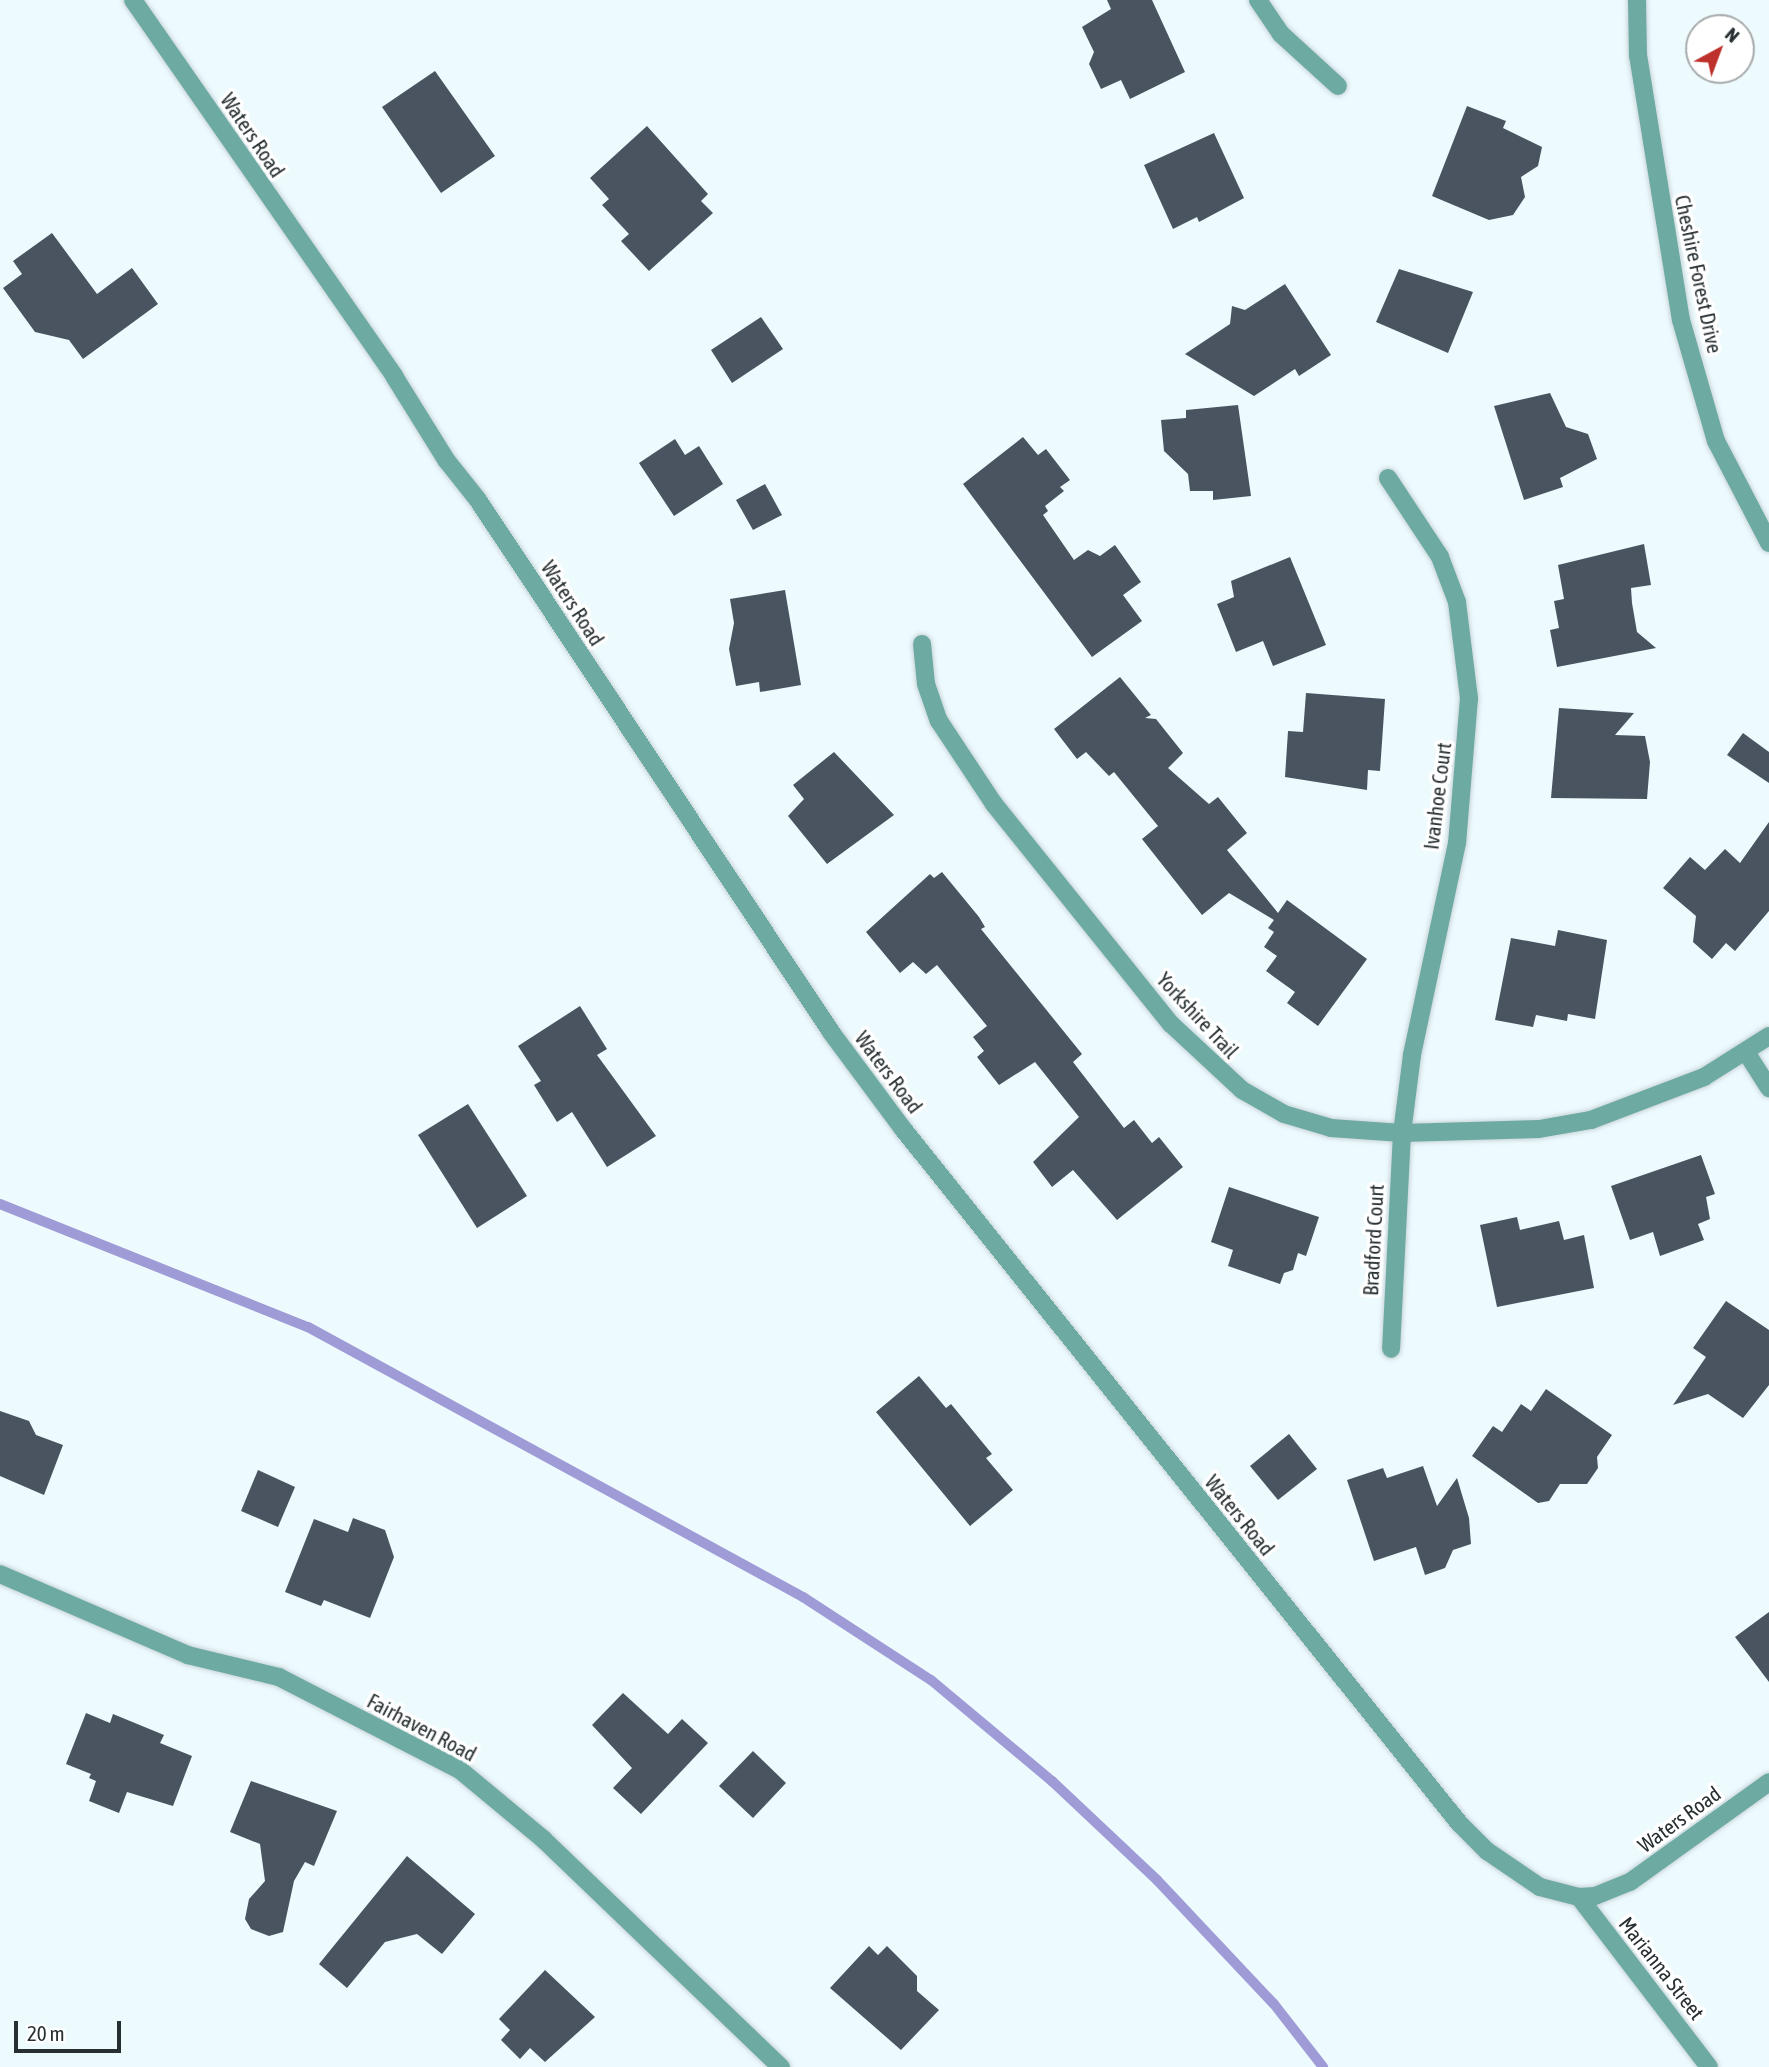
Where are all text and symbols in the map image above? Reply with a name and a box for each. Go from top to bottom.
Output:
north arrow [1685,14,1755,84]
text: N [1721,23,1744,47]
street label: Waters Road [216,88,290,182]
street label: Cheshire Forest Drive [1670,193,1728,355]
street label: Waters Road [536,556,610,650]
street label: Ivanhoe Court [1418,741,1456,851]
street label: Yorkshire Trail [1152,967,1244,1063]
street label: Waters Road [850,1026,928,1118]
street label: Bradford Court [1357,1184,1389,1296]
street label: Waters Road [1200,1470,1280,1560]
street label: Fairhaven Road [363,1688,481,1766]
street label: Waters Road [1633,1781,1725,1857]
street label: Marianna Street [1614,1911,1710,2025]
scale bar [18,2008,124,2052]
text: 20 m [27,2021,65,2045]

